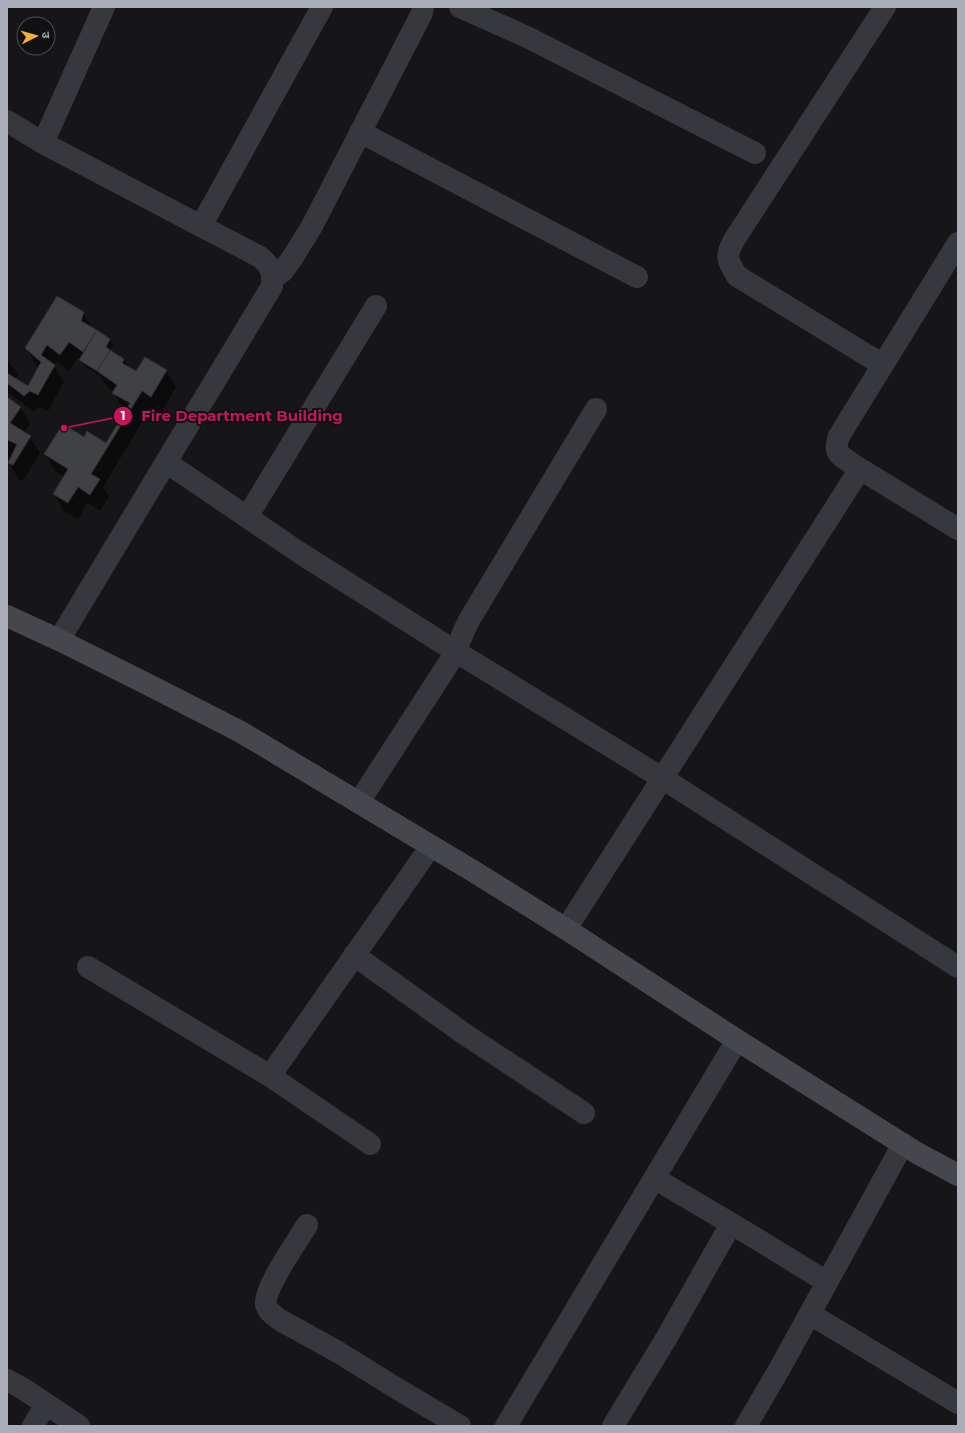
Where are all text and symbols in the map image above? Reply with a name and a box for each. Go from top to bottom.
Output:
north arrow [16,16,56,56]
text: उ [39,31,53,39]
callout: Fire Department Building [113,403,351,430]
text: Fire Department Building [141,406,343,425]
text: 1 [121,408,125,423]

